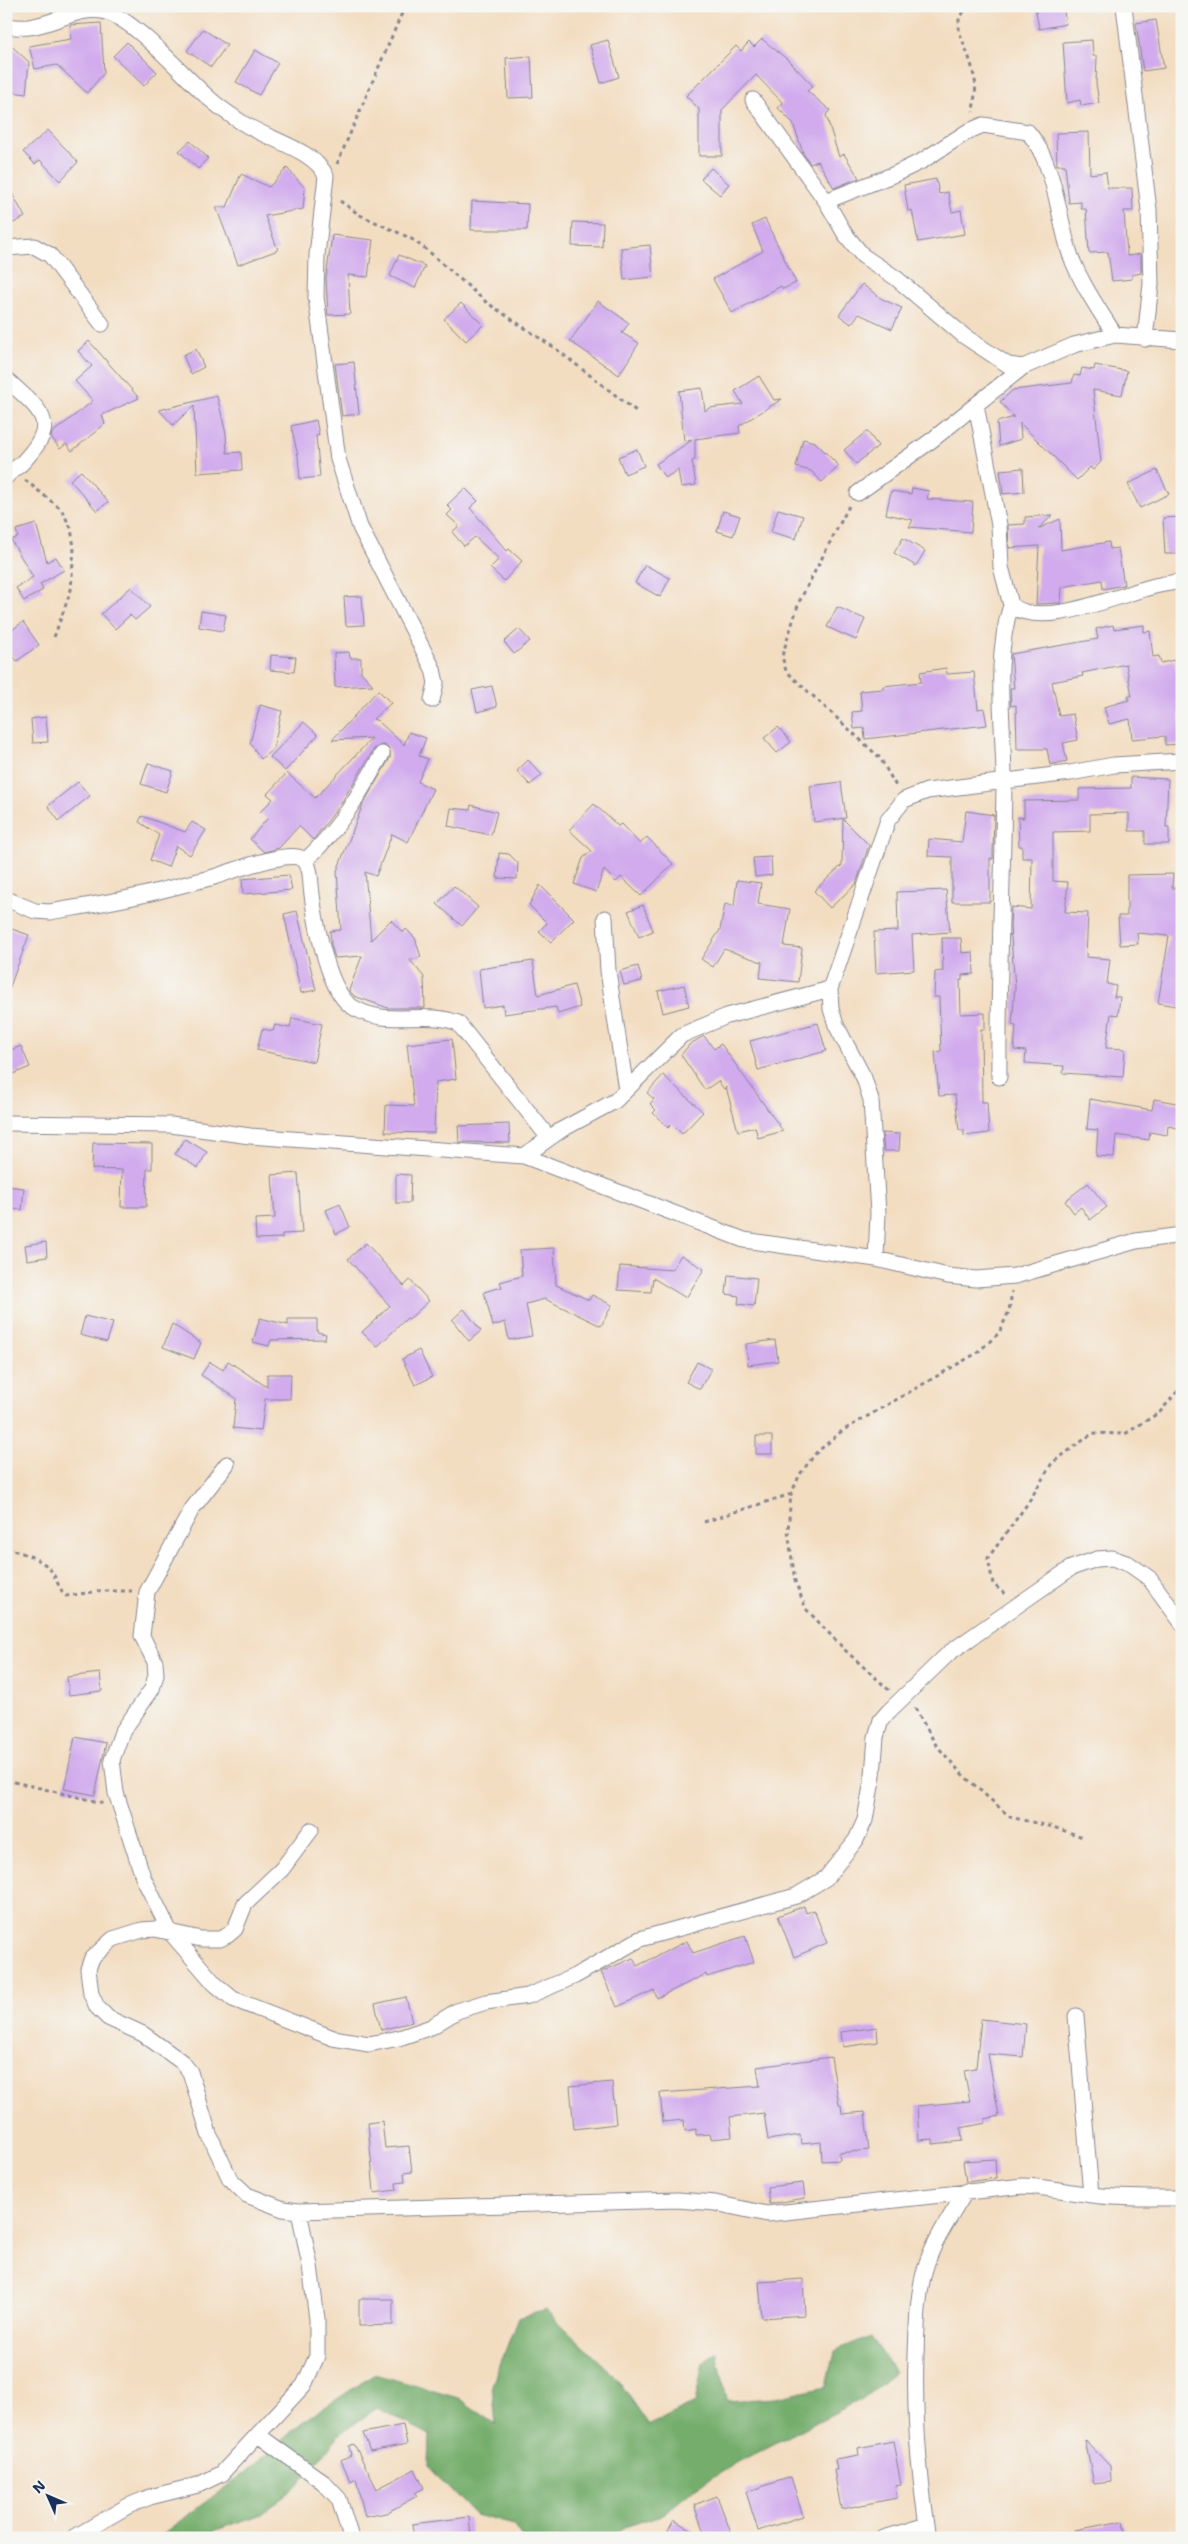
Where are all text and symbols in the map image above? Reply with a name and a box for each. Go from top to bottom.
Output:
north arrow [22,2472,72,2522]
text: N [29,2477,49,2497]

